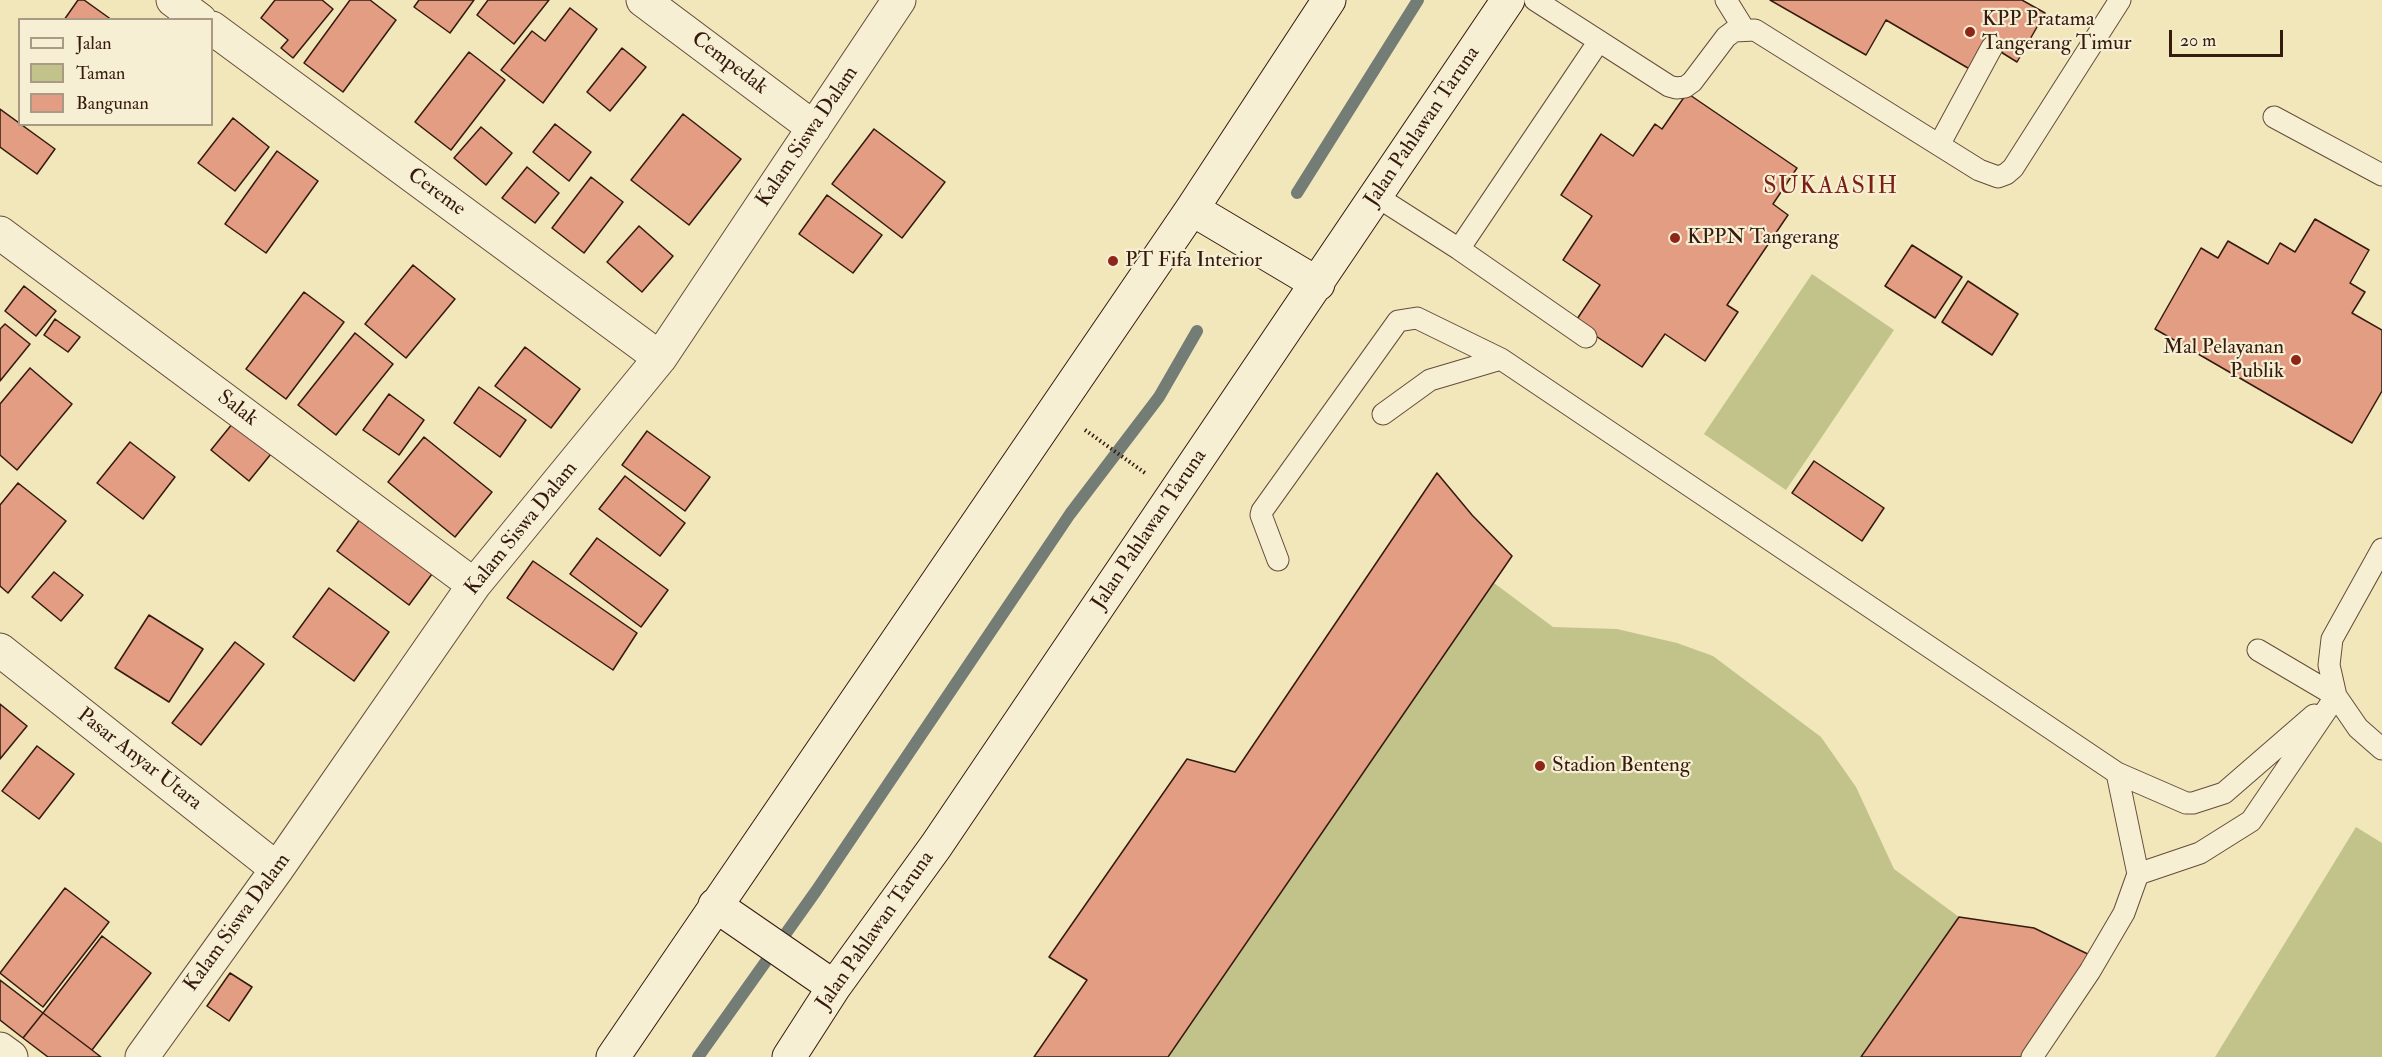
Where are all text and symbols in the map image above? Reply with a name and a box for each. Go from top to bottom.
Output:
place label: KPP Pratama Tangerang Timur [1982,7,2132,57]
legend [18,18,213,126]
scale bar [2172,18,2286,56]
marker: KPP Pratama Tangerang Timur [1963,25,1977,39]
street label: Cempedak [686,27,772,101]
text: 20 m [2180,29,2216,52]
text: Jalan [76,32,112,55]
street label: Jalan Pahlawan Taruna [1360,42,1486,212]
text: Taman [76,62,125,85]
street label: Kalam Siswa Dalam [752,62,864,212]
text: Bangunan [76,92,149,115]
street label: Cereme [402,163,470,223]
district label: SUKAASIH [1763,174,1899,202]
place label: KPPN Tangerang [1687,225,1839,251]
marker: KPPN Tangerang [1668,231,1682,245]
place label: PT Fifa Interior [1125,248,1262,274]
marker: PT Fifa Interior [1106,254,1120,268]
place label: Mal Pelayanan Publik [2163,335,2284,385]
marker: Mal Pelayanan Publik [2289,353,2303,367]
street label: Salak [212,386,262,432]
street label: Jalan Pahlawan Taruna [1087,445,1213,615]
street label: Kalam Siswa Dalam [460,457,584,601]
street label: Pasar Anyar Utara [72,703,206,817]
place label: Stadion Benteng [1552,753,1690,779]
marker: Stadion Benteng [1533,759,1547,773]
street label: Jalan Pahlawan Taruna [812,847,940,1015]
street label: Kalam Siswa Dalam [179,849,297,997]

